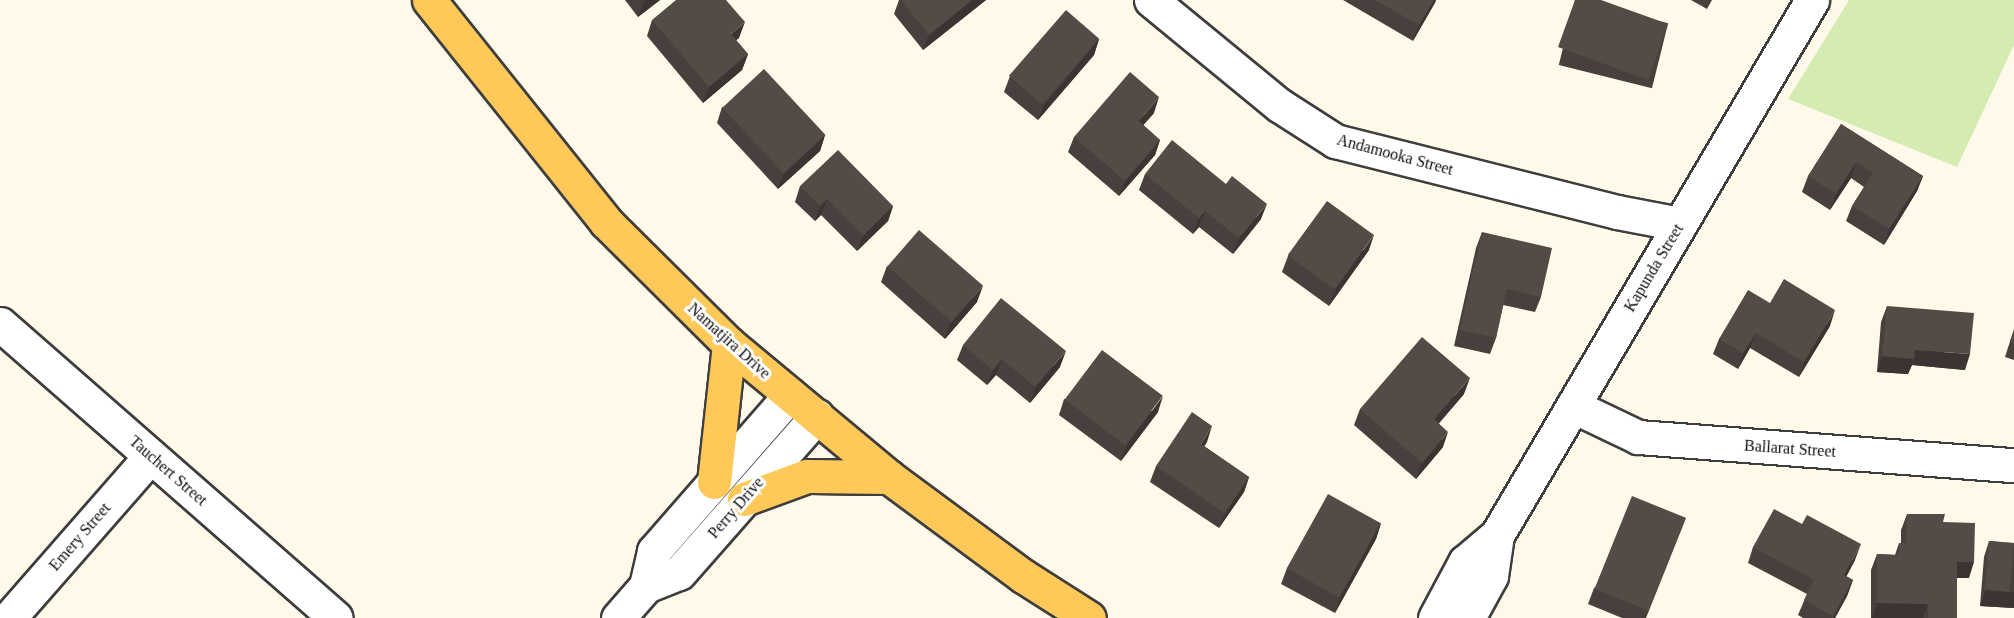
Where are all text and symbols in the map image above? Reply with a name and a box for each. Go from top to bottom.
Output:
street label: Andamooka Street [1335,130,1455,180]
street label: Kapunda Street [1620,221,1688,315]
street label: Namatjira Drive [684,299,774,383]
street label: Tauchert Street [125,432,211,510]
street label: Ballarat Street [1743,436,1837,462]
street label: Perry Drive [704,473,768,543]
street label: Emery Street [45,499,115,575]

